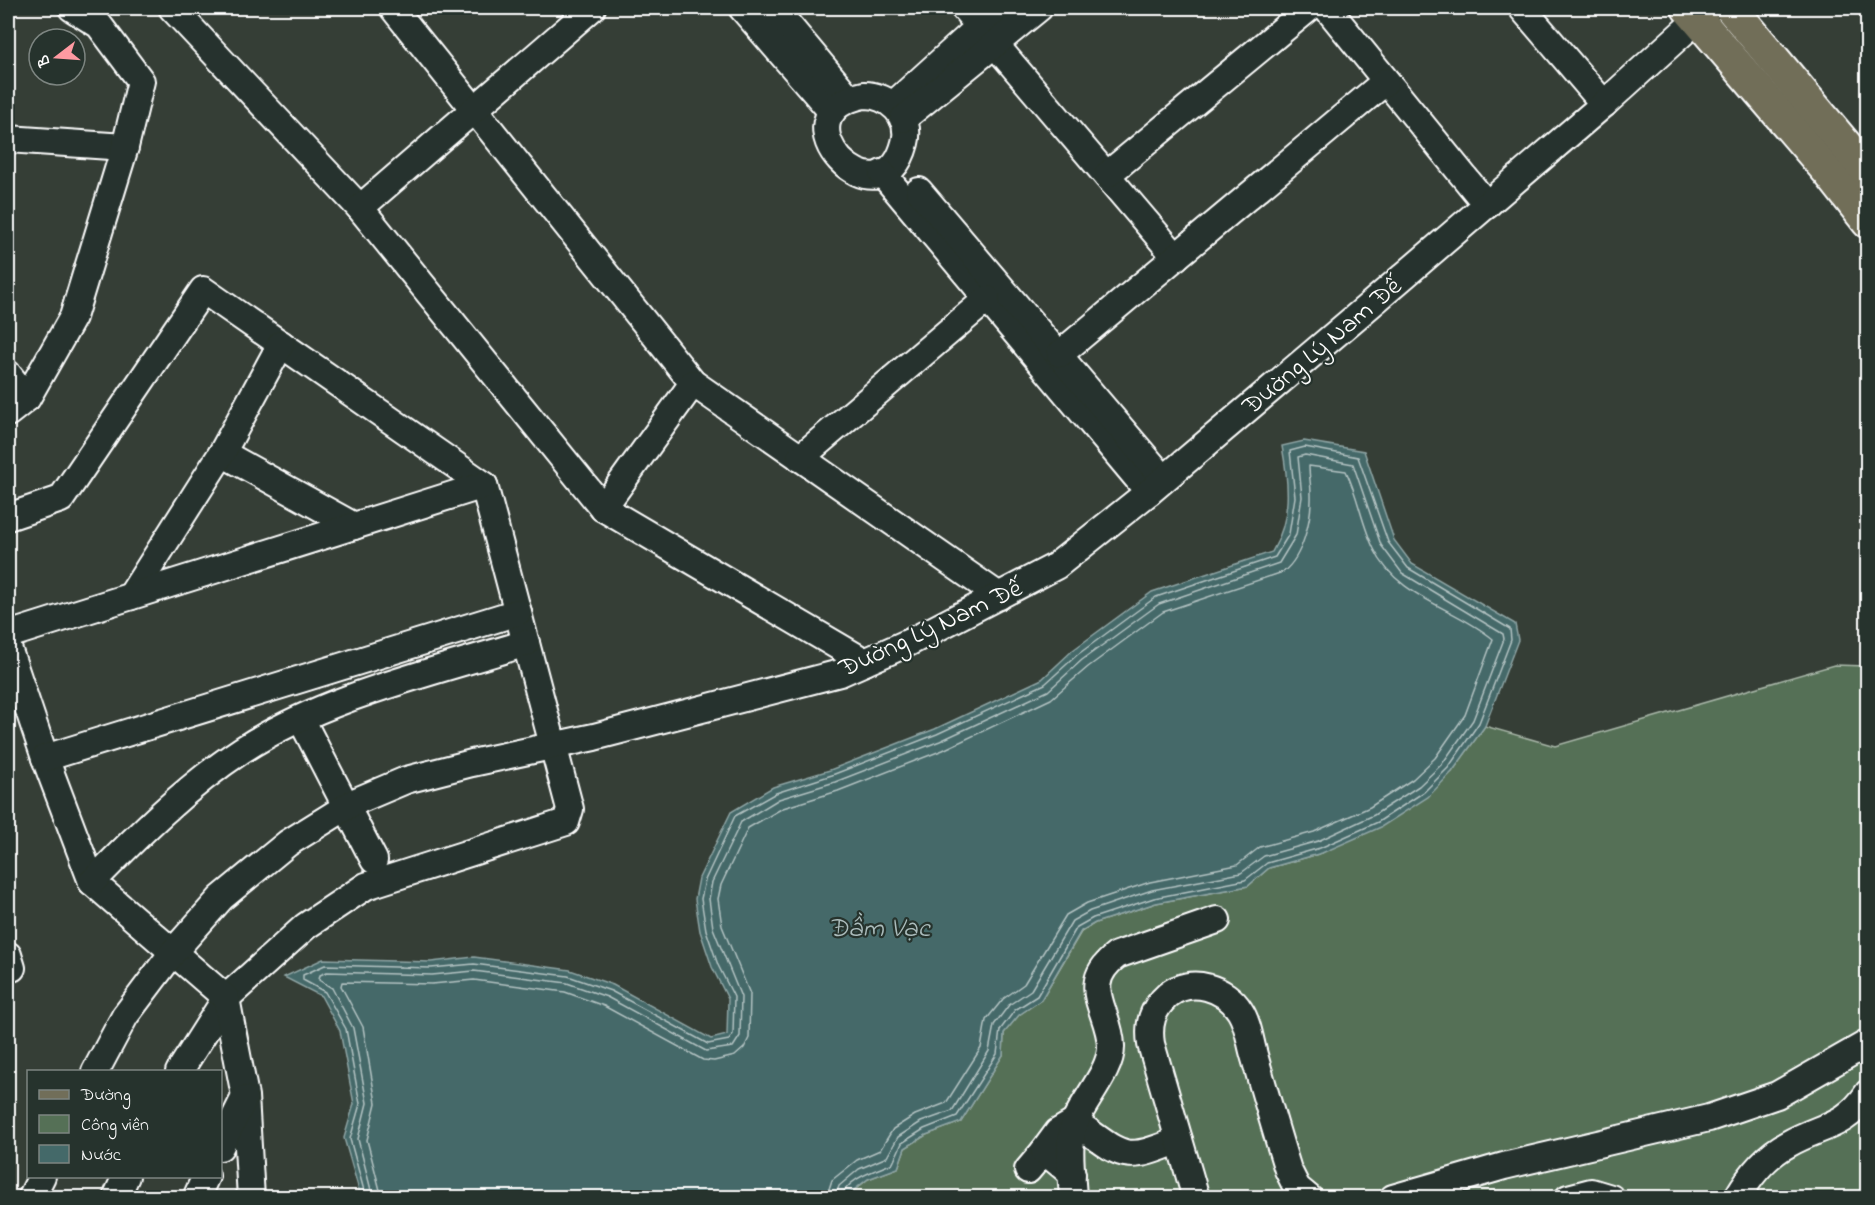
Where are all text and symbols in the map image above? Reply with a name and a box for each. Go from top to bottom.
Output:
north arrow [27,27,87,87]
text: B [31,52,58,70]
street label: Đường Lý Nam Đế [1234,268,1413,426]
street label: Đường Lý Nam Đế [833,570,1031,689]
water label: Đầm Vạc [828,910,932,949]
legend [27,1070,222,1178]
text: Đường [80,1083,131,1110]
text: Công viên [81,1113,149,1140]
text: Nước [81,1143,121,1169]

